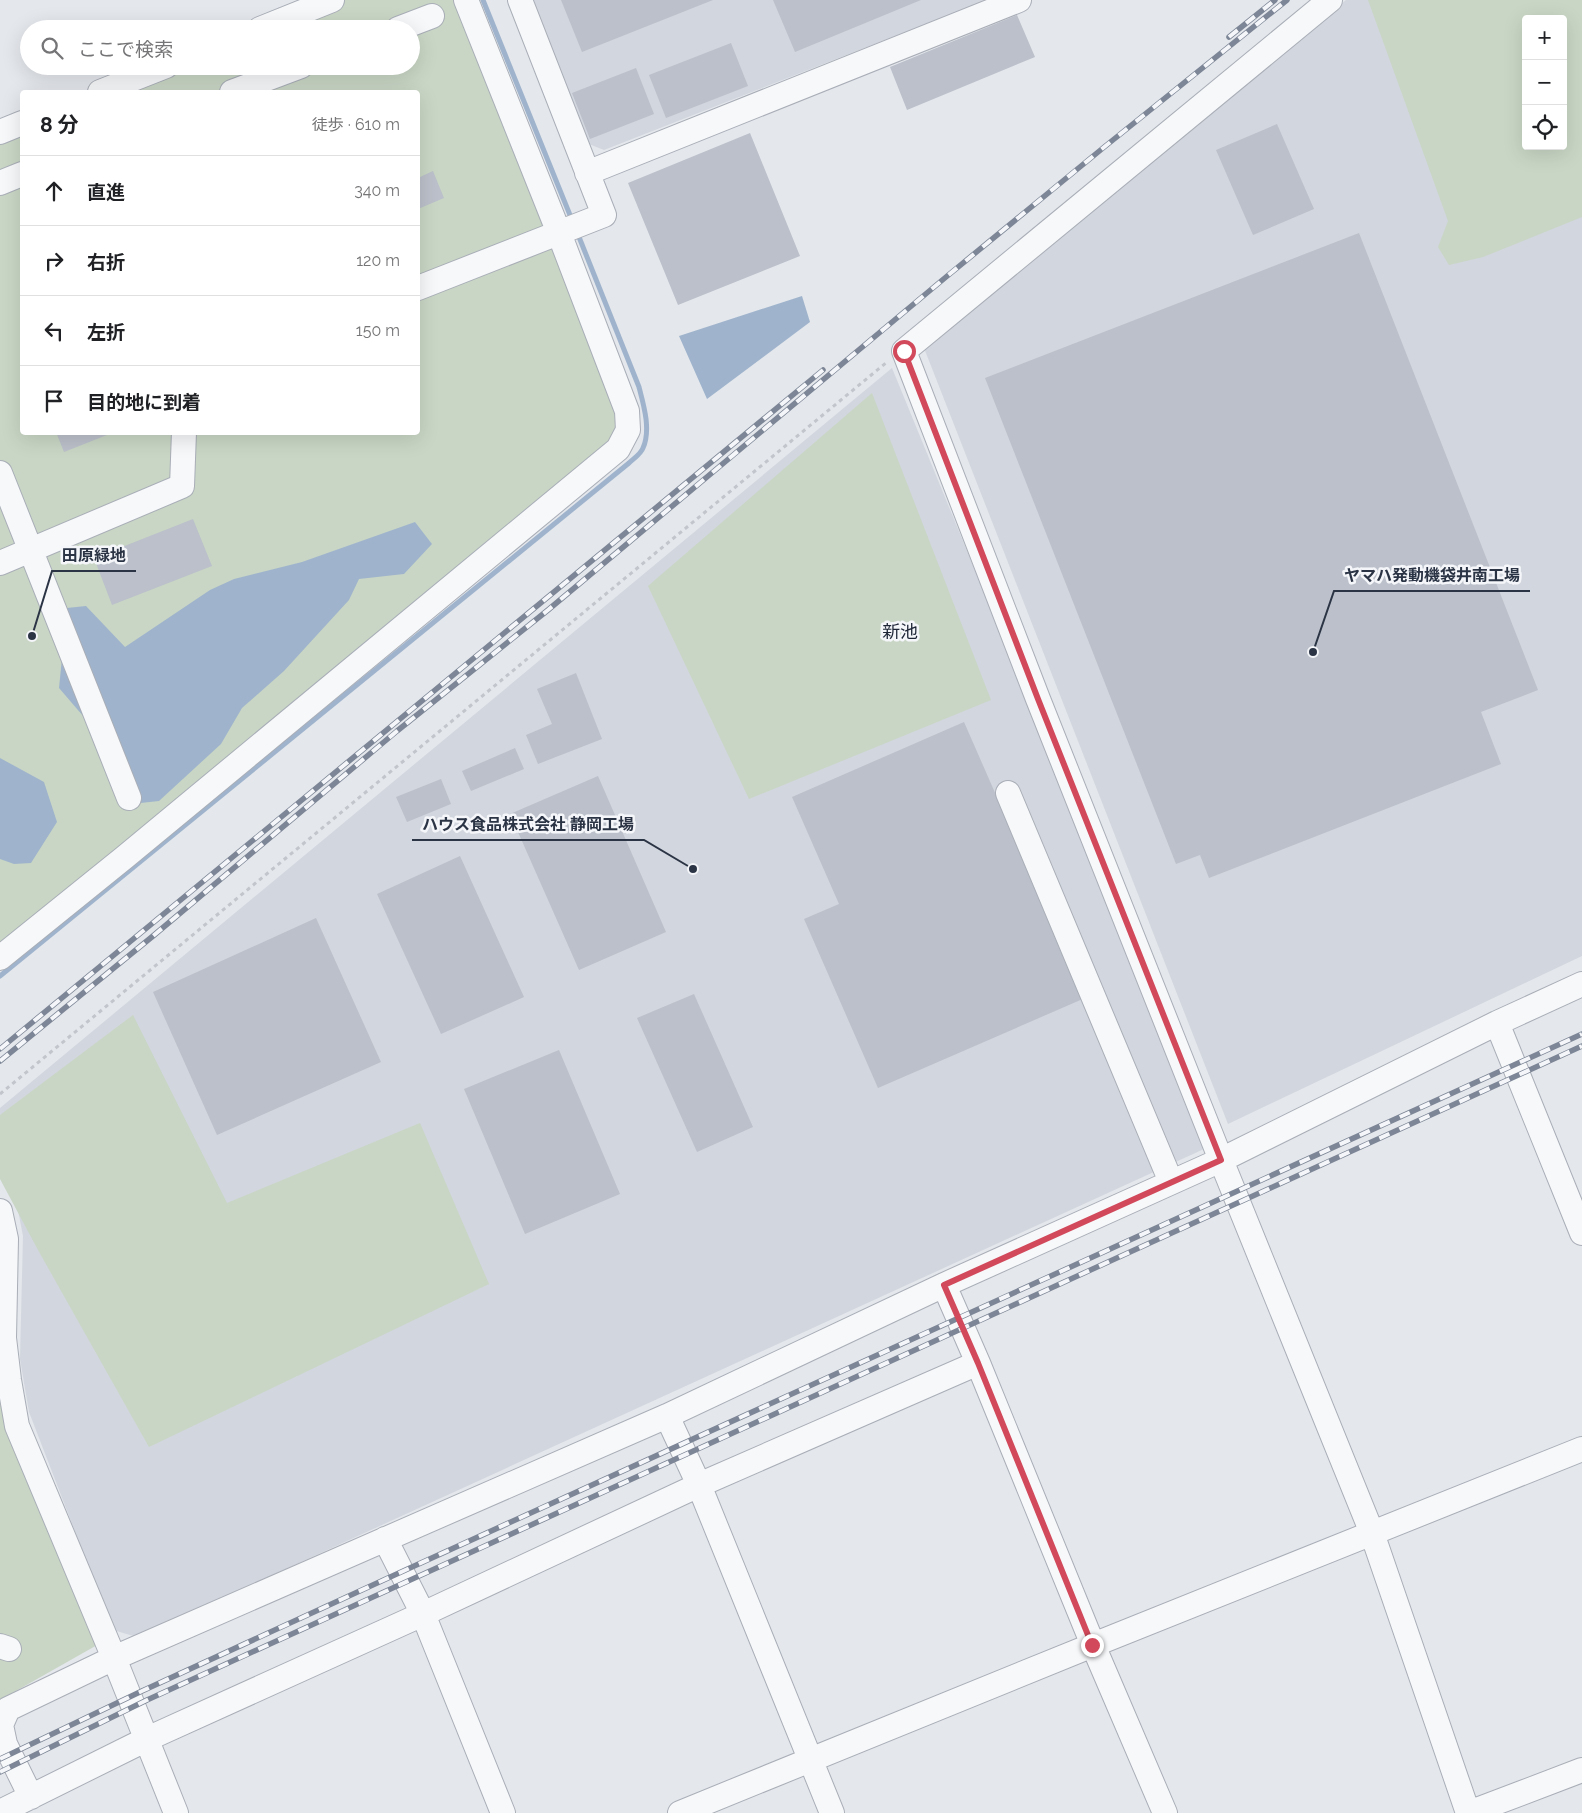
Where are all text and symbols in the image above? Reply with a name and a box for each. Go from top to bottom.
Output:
map controls [1522,15,1567,150]
button: + [1522,15,1567,60]
search box [20,20,420,75]
icon: search [38,34,66,62]
text: ここで検索 [78,38,173,60]
button: − [1522,60,1567,105]
button: locate [1522,105,1567,150]
text: 8 分 [40,112,79,137]
text: 徒歩 · 610 m [312,115,400,134]
icon: ahead [40,177,68,205]
text: 直進 [87,181,125,203]
text: 340 m [354,181,400,200]
icon: right [40,247,68,275]
text: 右折 [87,251,125,273]
text: 120 m [356,251,400,270]
icon: left [40,317,68,345]
text: 左折 [87,321,125,343]
text: 150 m [356,321,400,340]
route start [893,340,916,363]
icon: arrive [40,387,68,415]
text: 目的地に到着 [87,391,201,413]
callout: 田原緑地 [52,540,136,571]
text: 田原緑地 [62,546,126,565]
callout: ヤマハ発動機袋井南工場 [1334,560,1530,591]
text: ヤマハ発動機袋井南工場 [1344,566,1520,585]
district label: 新池 [882,621,918,642]
callout: ハウス食品株式会社 静岡工場 [412,809,644,840]
text: ハウス食品株式会社 静岡工場 [422,815,634,834]
route end [1081,1634,1104,1657]

